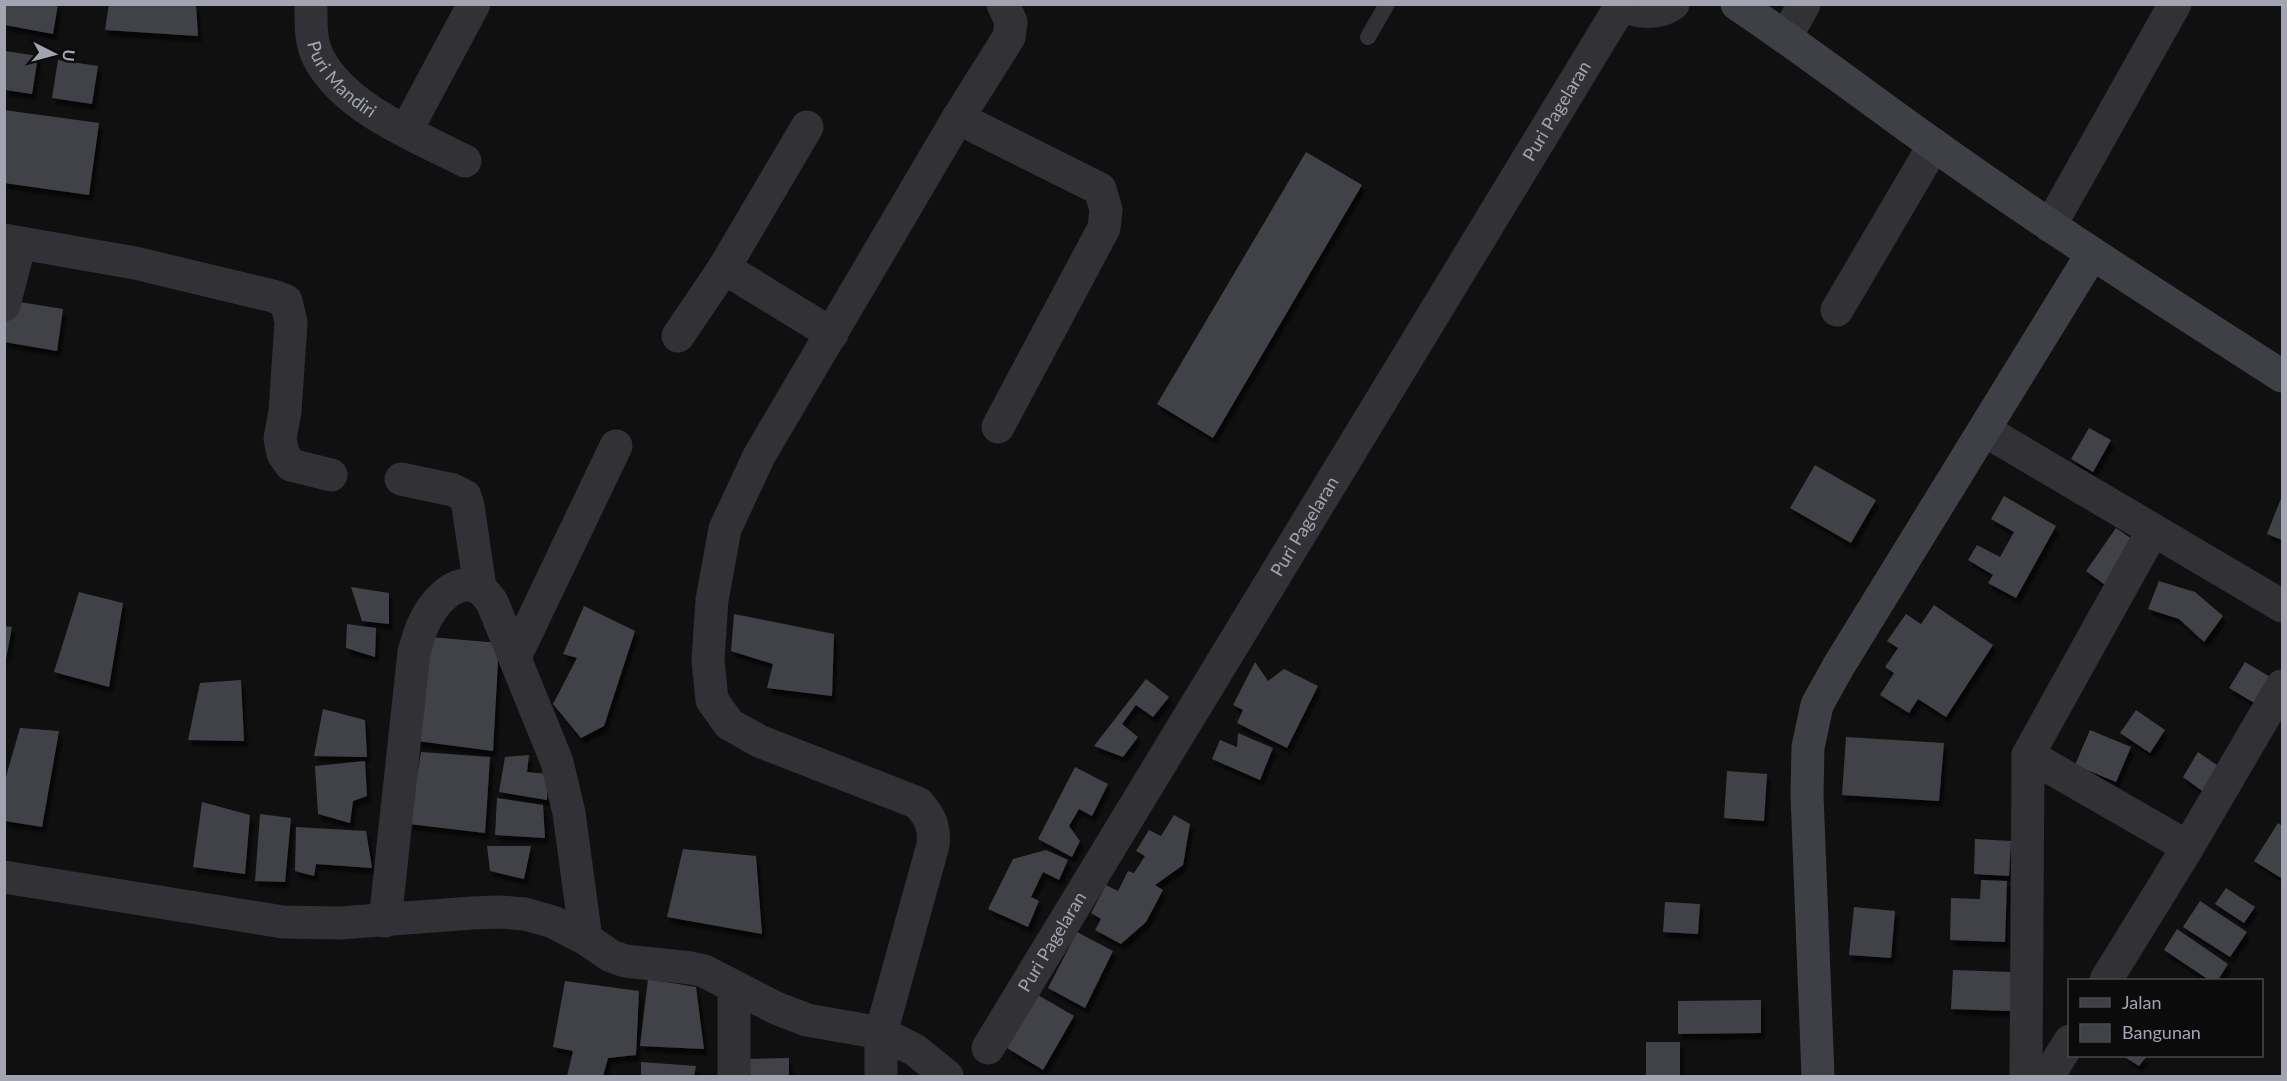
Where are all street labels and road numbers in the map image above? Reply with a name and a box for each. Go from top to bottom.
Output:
street label: Puri Mandiri [303,38,381,122]
street label: Puri Pagelaran [1517,57,1595,165]
street label: Puri Pagelaran [1265,472,1343,580]
street label: Puri Pagelaran [1013,887,1090,996]

